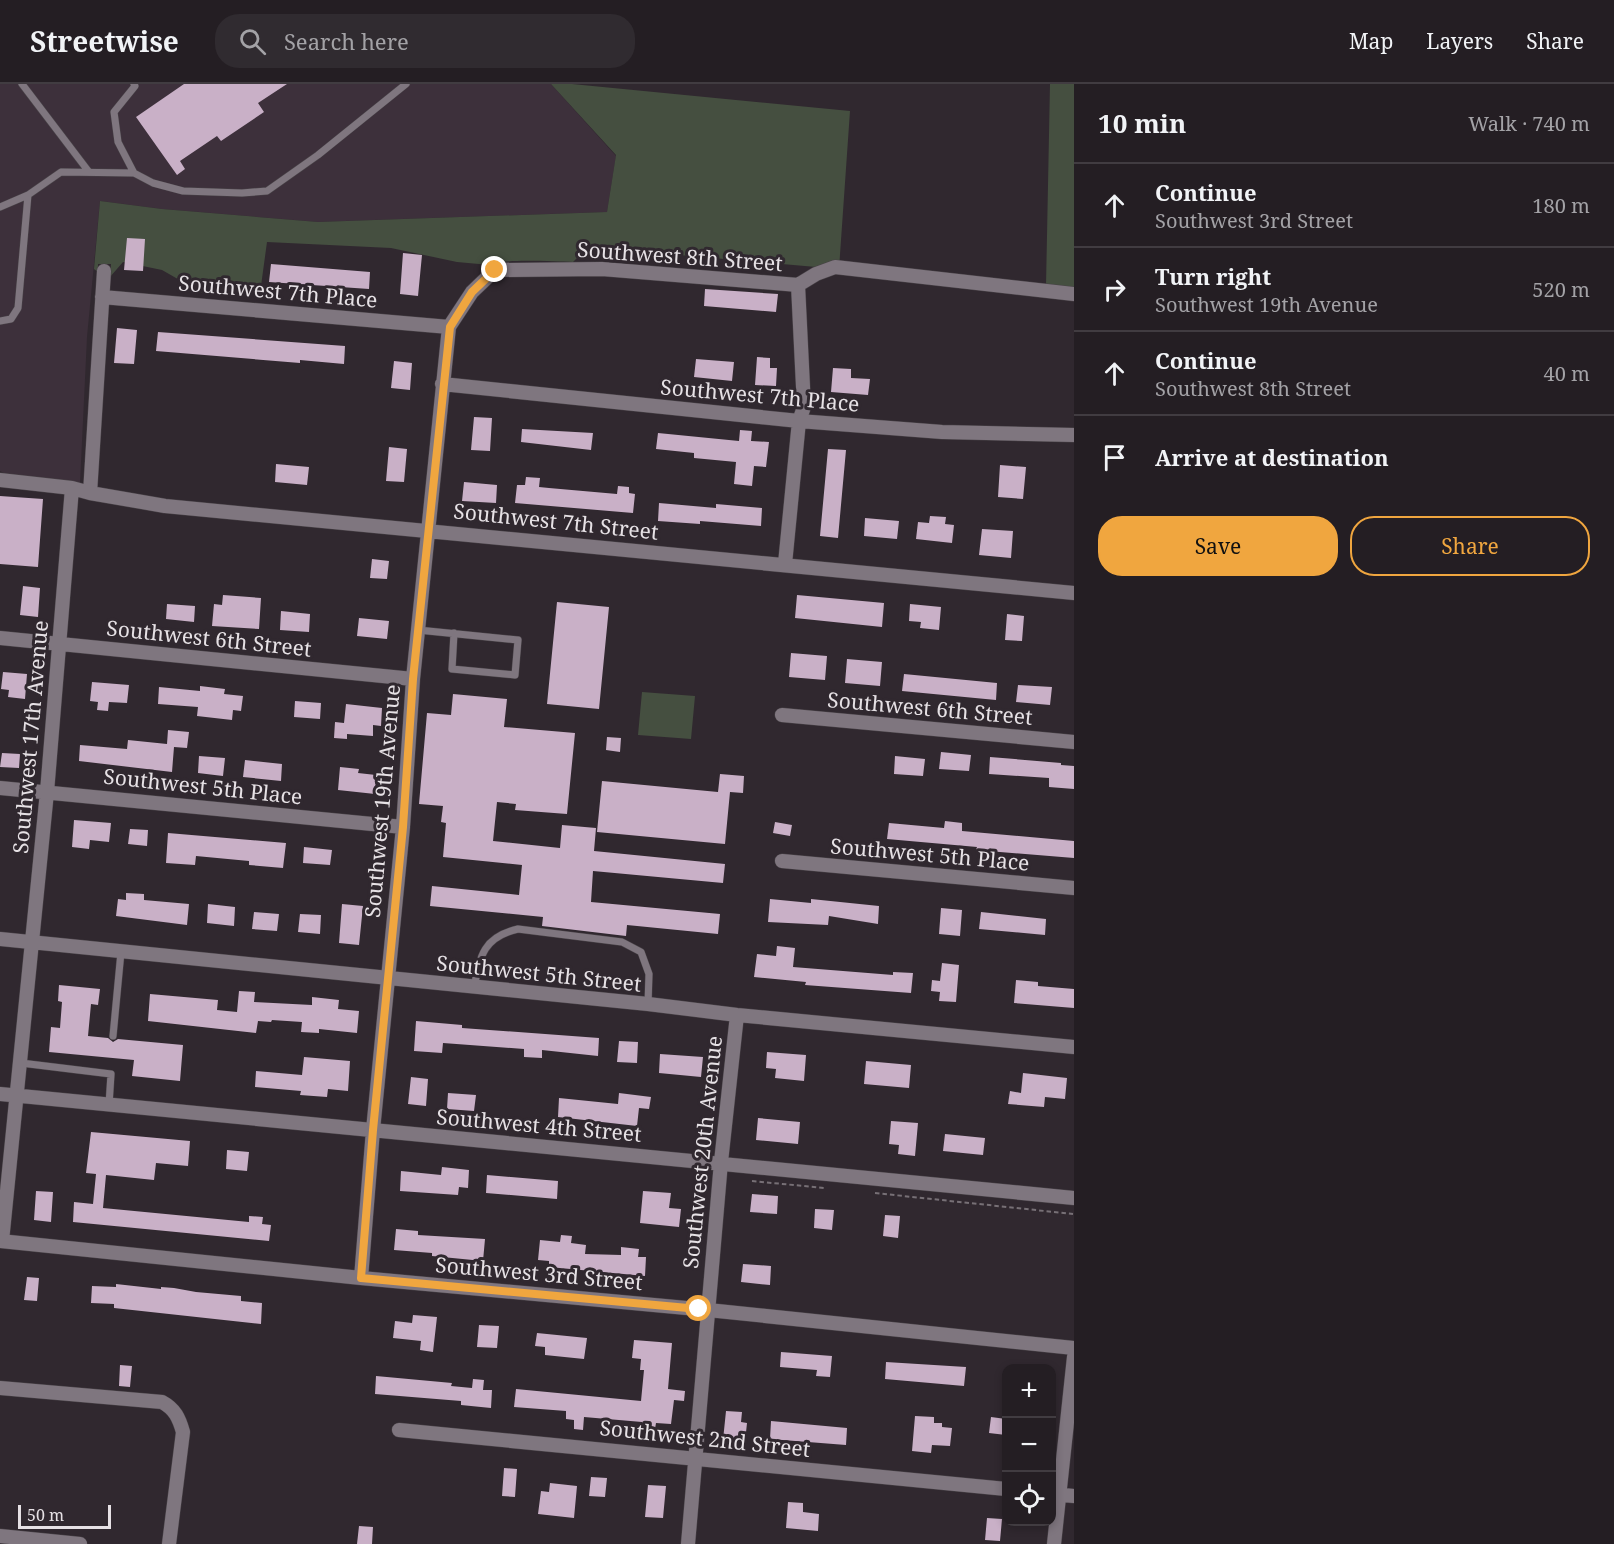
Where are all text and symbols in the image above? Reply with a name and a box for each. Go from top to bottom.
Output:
search box [215,14,635,68]
text: Streetwise [30,22,179,60]
icon: search [236,25,269,58]
text: Search here [284,26,409,56]
text: Map [1349,27,1393,55]
text: Layers [1426,27,1493,55]
text: Share [1526,27,1584,55]
text: 10 min [1098,105,1186,141]
text: Walk · 740 m [1468,110,1590,137]
text: Continue [1155,177,1257,207]
icon: ahead [1098,189,1131,222]
text: 180 m [1532,192,1590,219]
text: Southwest 3rd Street [1155,207,1353,234]
street label: Southwest 8th Street [576,235,784,277]
route end [481,256,507,282]
text: Turn right [1155,261,1271,291]
street label: Southwest 7th Place [177,268,379,314]
icon: right [1098,273,1131,306]
text: 520 m [1532,276,1590,303]
text: Southwest 19th Avenue [1155,291,1378,318]
text: Continue [1155,345,1257,375]
icon: ahead [1098,357,1131,390]
text: 40 m [1544,360,1590,387]
street label: Southwest 7th Place [659,372,861,418]
text: Southwest 8th Street [1155,375,1351,402]
icon: arrive [1098,441,1131,474]
text: Arrive at destination [1155,442,1389,472]
street label: Southwest 7th Street [452,496,660,546]
button: Save [1098,516,1338,576]
button: Share [1350,516,1590,576]
street label: Southwest 6th Street [105,613,313,663]
street label: Southwest 17th Avenue [6,619,54,855]
street label: Southwest 19th Avenue [358,683,406,919]
street label: Southwest 6th Street [826,685,1034,731]
street label: Southwest 5th Place [102,762,304,810]
street label: Southwest 5th Place [829,831,1031,877]
street label: Southwest 5th Street [435,948,643,998]
street label: Southwest 20th Avenue [676,1034,728,1270]
street label: Southwest 4th Street [435,1102,643,1148]
street label: Southwest 3rd Street [434,1250,644,1296]
route start [685,1295,711,1321]
map controls [1002,1364,1056,1526]
button: + [1002,1364,1056,1418]
street label: Southwest 2nd Street [598,1413,812,1463]
button: − [1002,1418,1056,1472]
button: locate [1002,1472,1056,1526]
scale bar [18,1502,111,1530]
text: 50 m [27,1504,64,1526]

